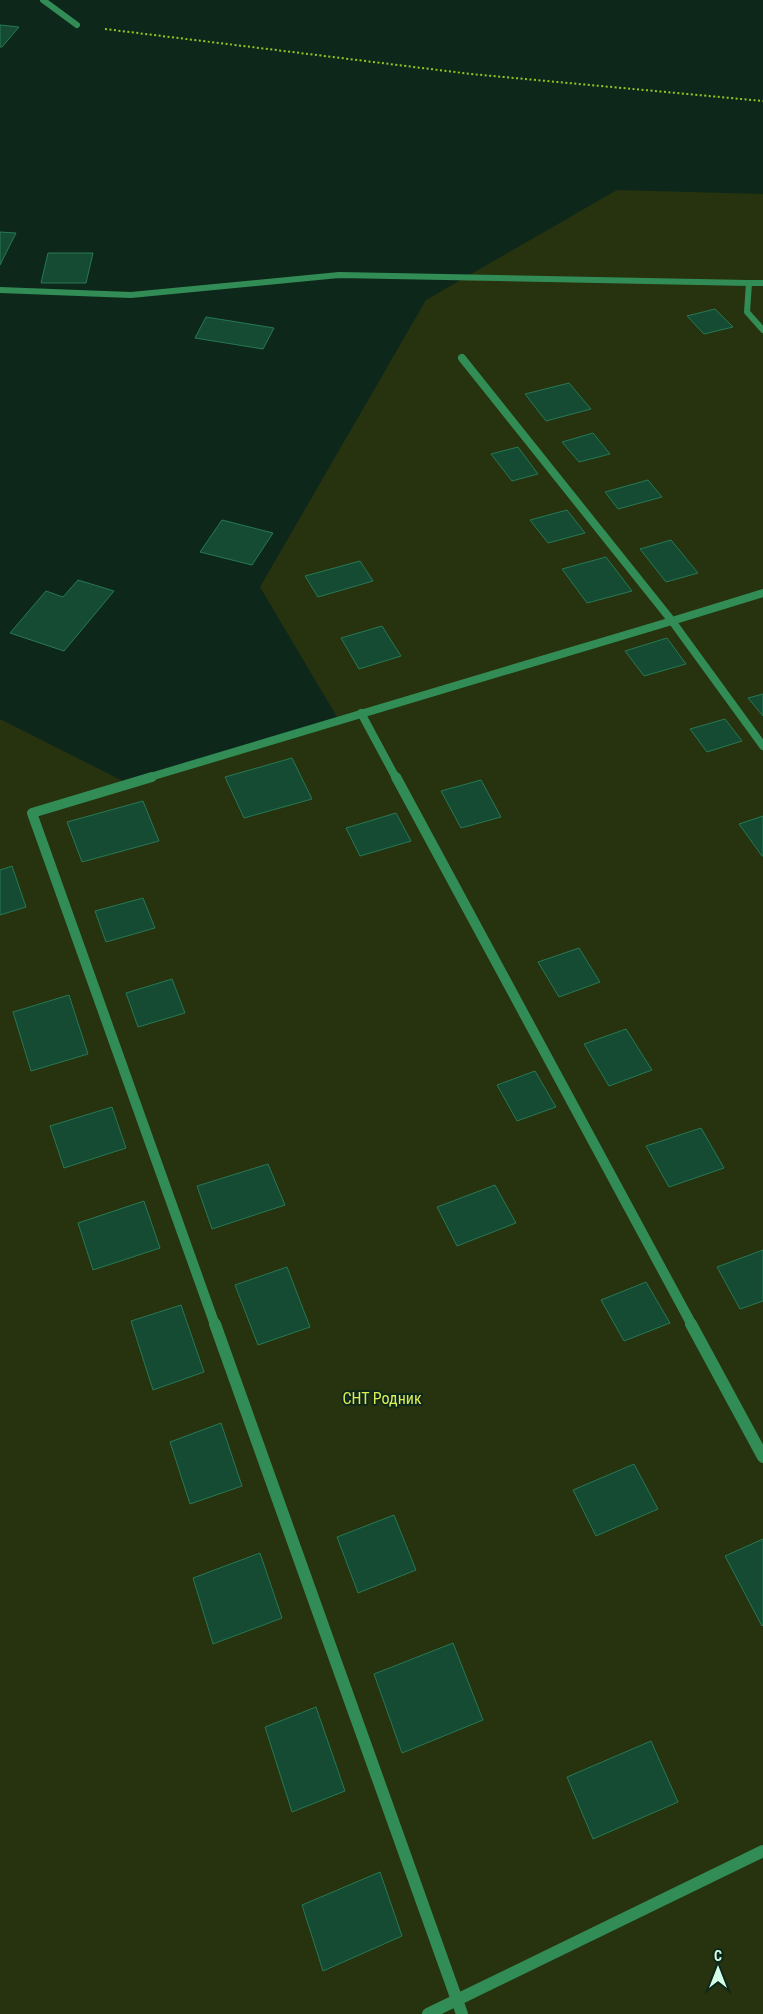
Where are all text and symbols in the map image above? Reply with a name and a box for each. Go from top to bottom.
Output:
park label: СНТ Родник [342,1389,422,1408]
north arrow [693,1944,743,1994]
text: С [714,1948,722,1964]

